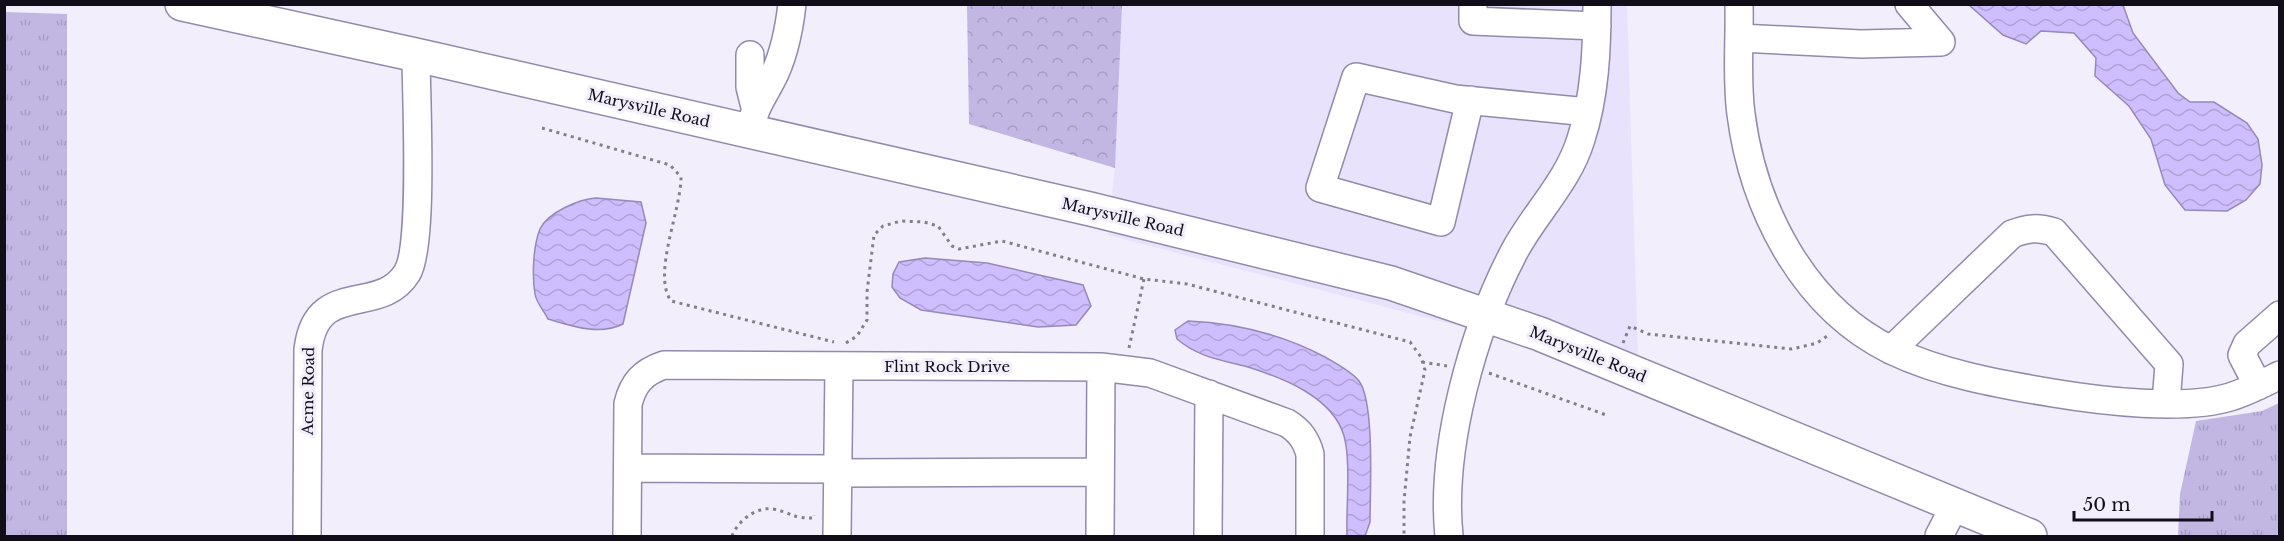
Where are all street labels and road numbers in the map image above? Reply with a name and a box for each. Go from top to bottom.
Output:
street label: Marysville Road [586,85,712,131]
street label: Marysville Road [1060,194,1186,240]
street label: Marysville Road [1527,322,1649,386]
street label: Acme Road [298,347,318,436]
street label: Flint Rock Drive [884,357,1010,376]

